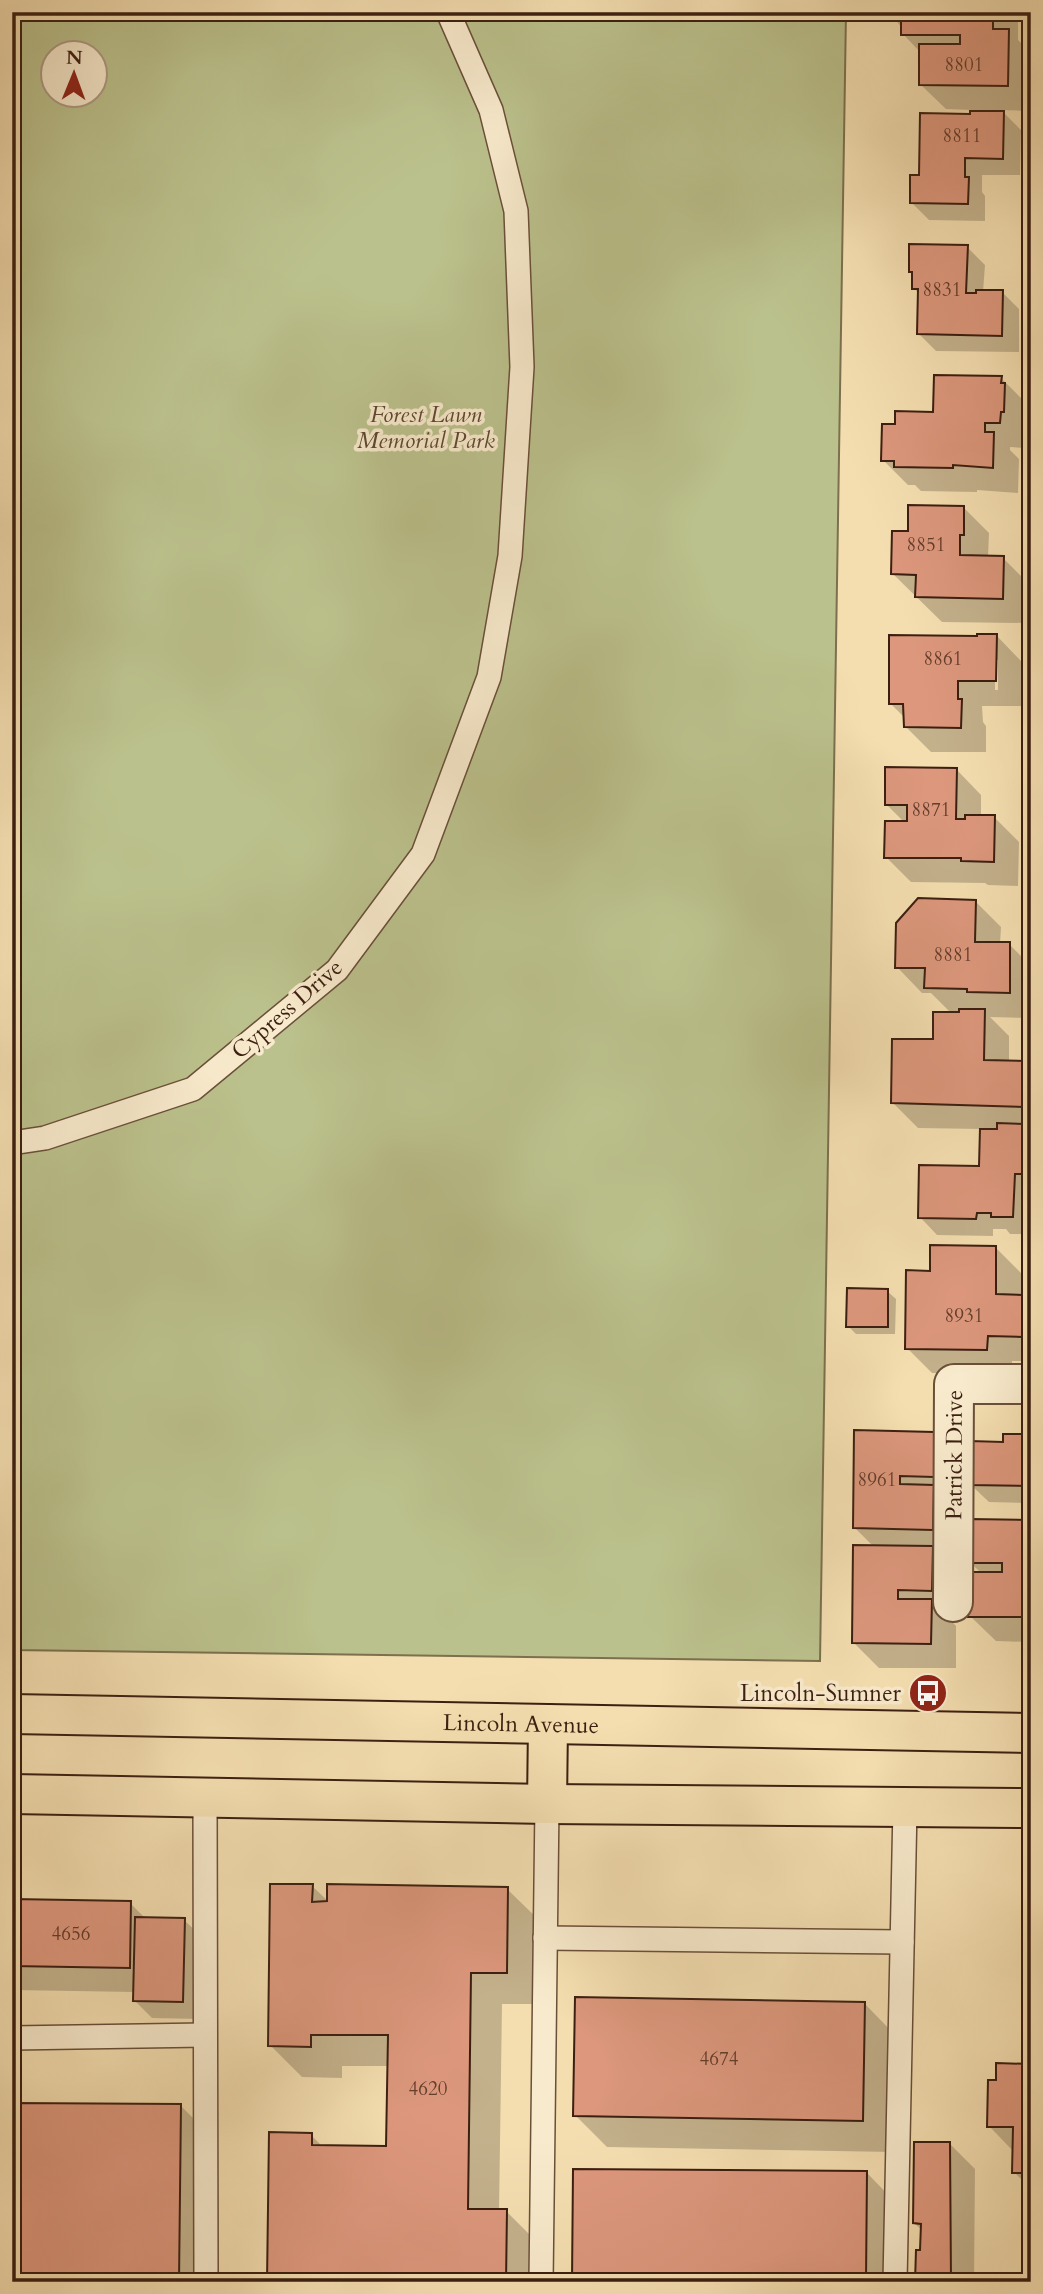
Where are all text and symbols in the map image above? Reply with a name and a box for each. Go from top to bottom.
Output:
north arrow [38,38,108,108]
text: N [66,45,83,71]
house number: 8801 [945,52,983,78]
house number: 8811 [943,123,981,149]
house number: 8831 [923,277,961,303]
park label: Forest Lawn Memorial Park [357,399,496,456]
house number: 8851 [907,532,945,558]
house number: 8861 [924,646,962,672]
house number: 8871 [912,797,950,823]
house number: 8881 [934,942,972,968]
street label: Cypress Drive [225,952,349,1066]
house number: 8931 [945,1303,983,1329]
street label: Patrick Drive [938,1390,969,1520]
house number: 8961 [858,1467,896,1493]
bus stop icon: Lincoln-Sumner [907,1672,949,1714]
place label: Lincoln-Sumner [740,1678,902,1709]
street label: Lincoln Avenue [443,1707,599,1740]
house number: 4656 [52,1921,90,1947]
house number: 4674 [700,2046,739,2072]
house number: 4620 [409,2076,448,2102]

